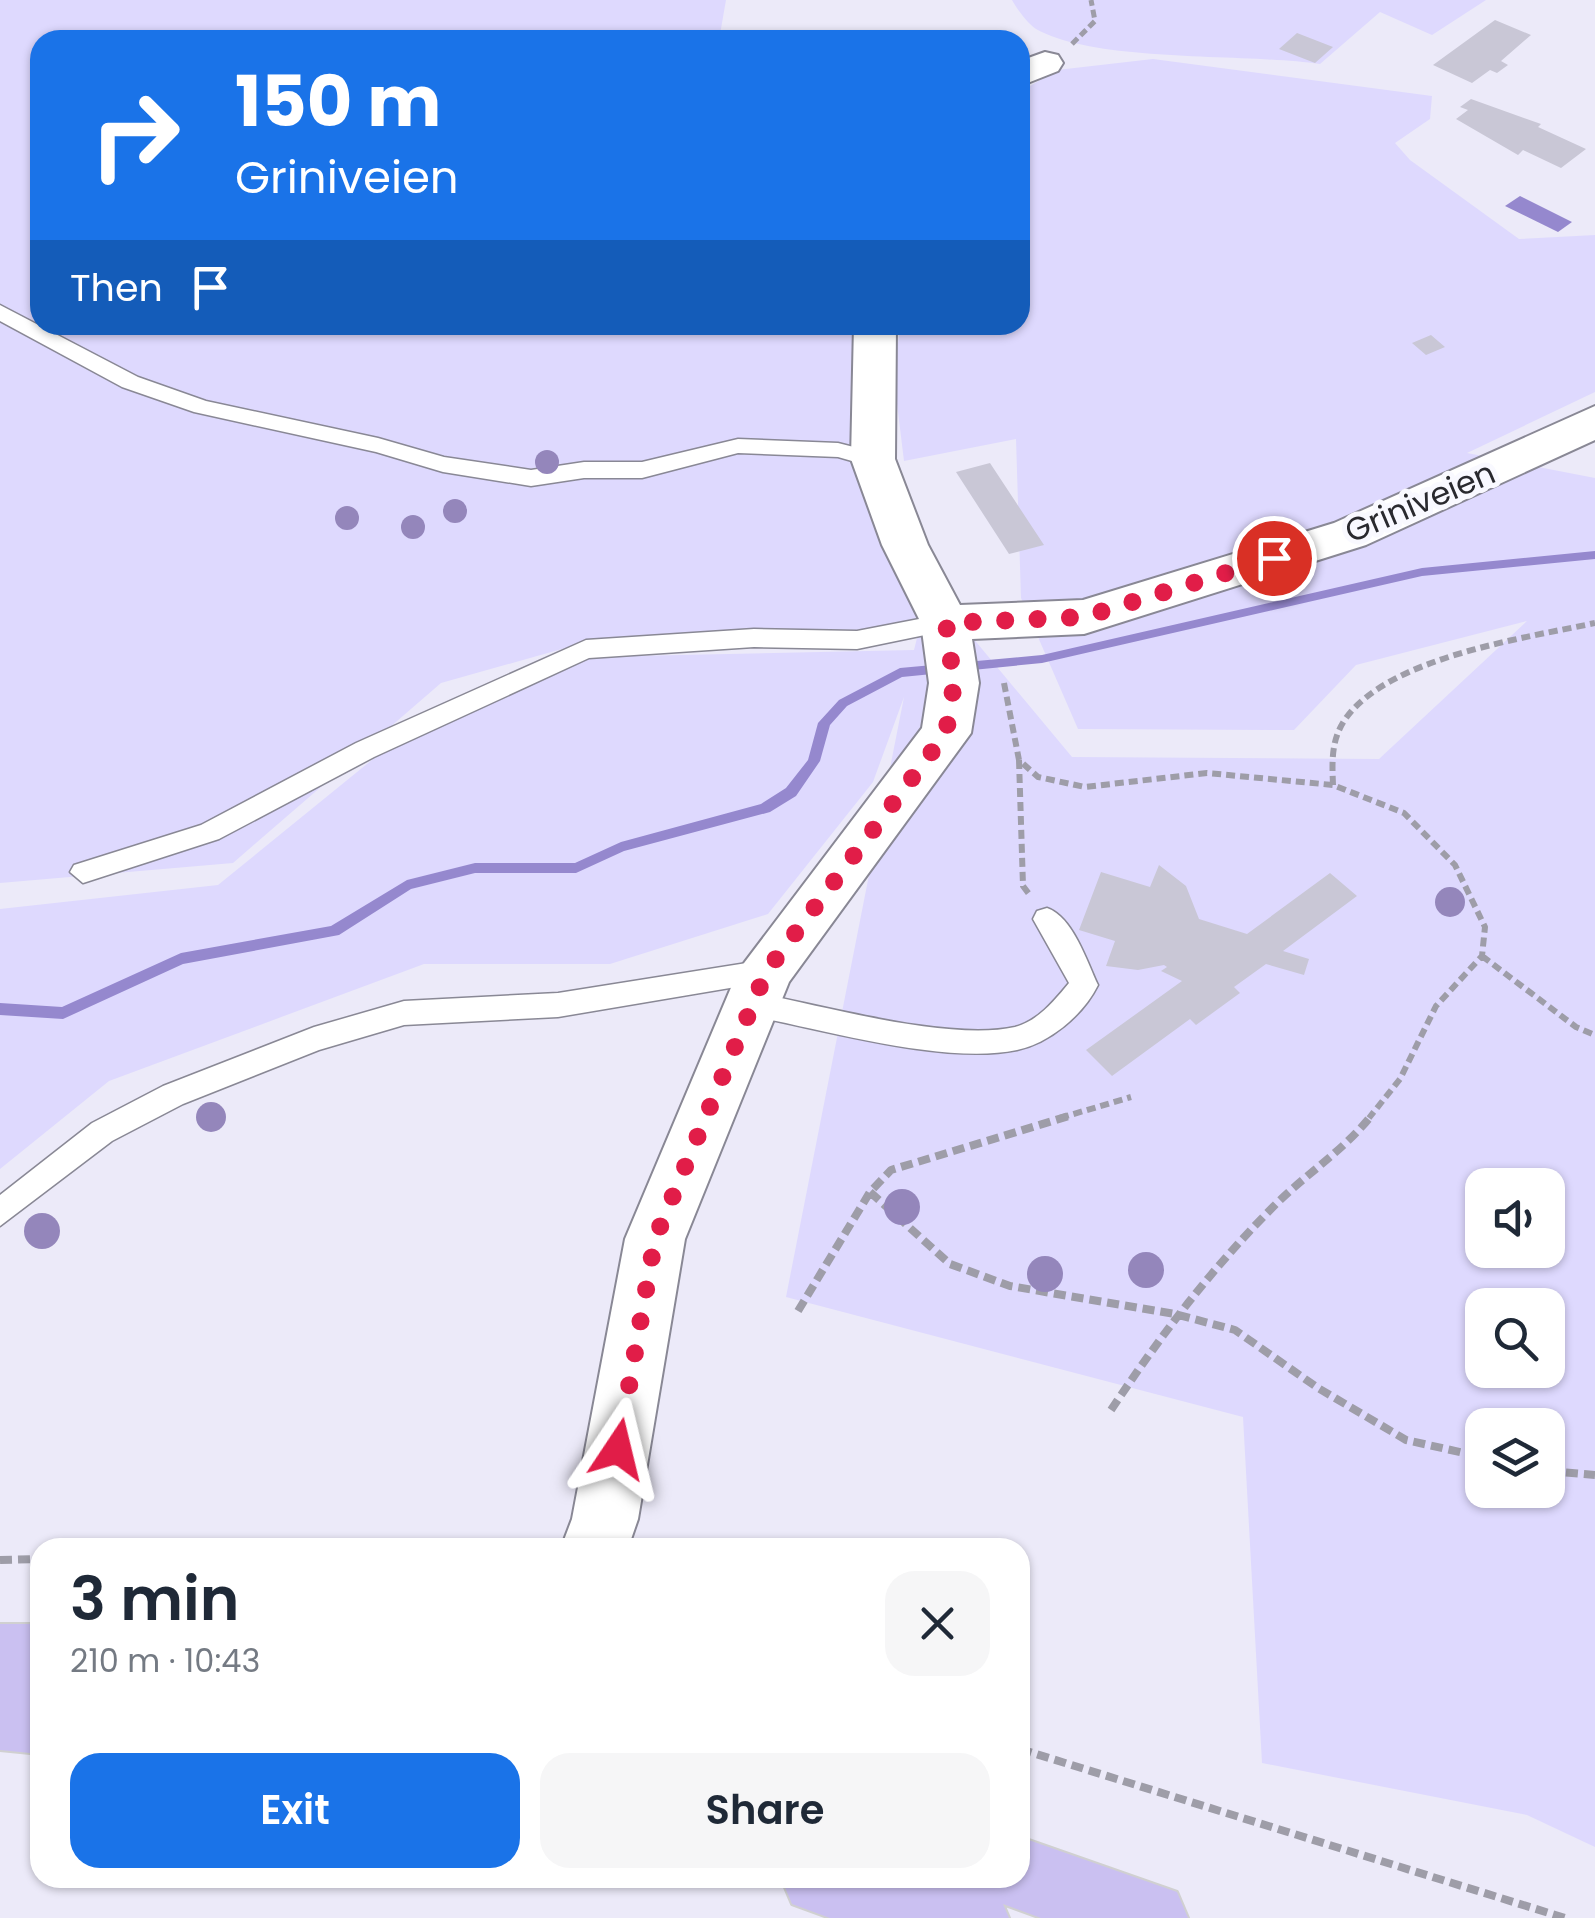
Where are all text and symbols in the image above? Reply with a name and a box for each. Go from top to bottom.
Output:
text: 150 m [235,52,441,151]
icon: right [70,70,200,200]
text: Griniveien [235,146,459,209]
icon: arrive [183,260,238,315]
text: Then [70,261,163,314]
street label: Griniveien [1338,450,1502,553]
pin [1232,516,1317,601]
icon: arrive [1247,531,1302,586]
map controls [1465,1168,1565,1508]
button: sound [1465,1168,1565,1268]
button: search [1465,1288,1565,1388]
position arrow [566,1397,670,1501]
button: layers [1465,1408,1565,1508]
text: 3 min [70,1557,239,1641]
button: close [885,1571,990,1676]
text: 210 m · 10:43 [70,1638,260,1683]
button: Exit [70,1753,520,1868]
button: Share [540,1753,990,1868]

